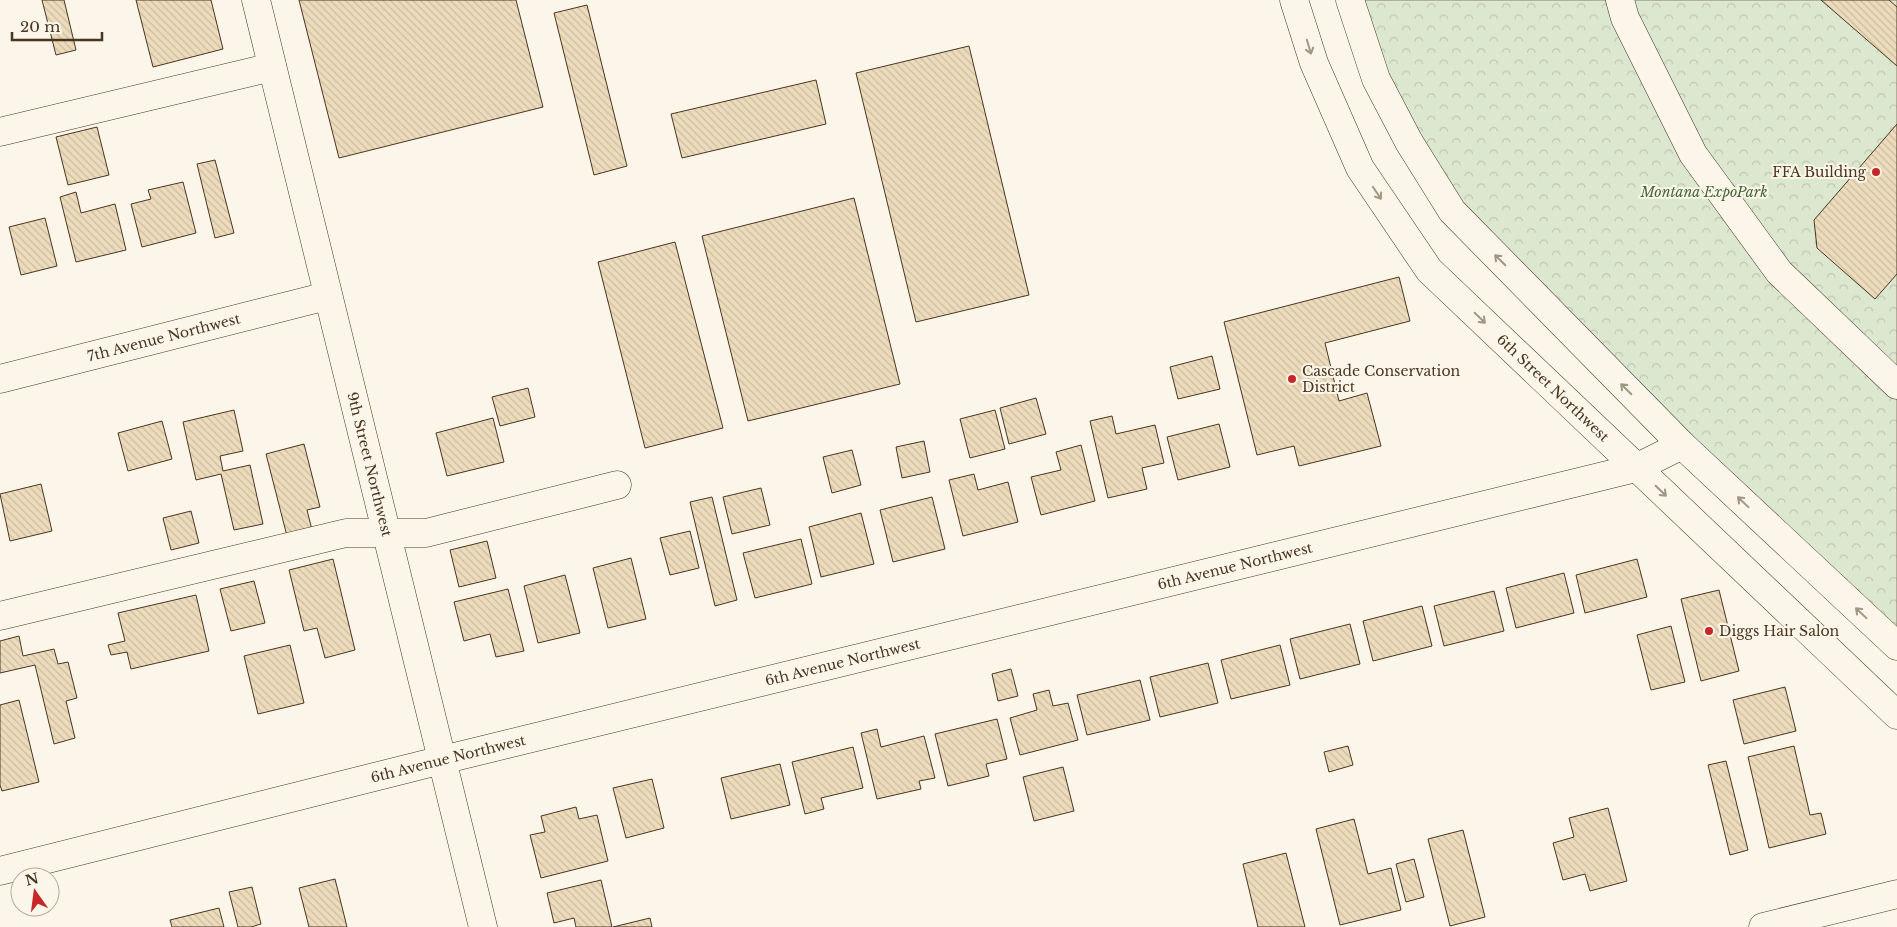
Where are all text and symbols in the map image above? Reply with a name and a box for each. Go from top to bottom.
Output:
scale bar [12,10,102,42]
text: 20 m [20,17,60,36]
one-way arrow [1304,38,1314,54]
place label: FFA Building [1772,163,1867,181]
marker: FFA Building [1870,166,1882,178]
park label: Montana ExpoPark [1640,183,1767,201]
one-way arrow [1372,186,1382,200]
one-way arrow [1494,254,1506,267]
street label: 7th Avenue Northwest [86,309,243,365]
one-way arrow [1474,312,1486,324]
street label: 6th Street Northwest [1493,330,1613,446]
place label: Cascade Conservation District [1302,362,1461,396]
marker: Cascade Conservation District [1286,373,1298,385]
one-way arrow [1620,382,1632,395]
street label: 9th Street Northwest [343,390,396,539]
one-way arrow [1654,485,1667,497]
one-way arrow [1736,496,1749,508]
street label: 6th Avenue Northwest [1156,538,1315,594]
one-way arrow [1855,607,1868,619]
place label: Diggs Hair Salon [1719,622,1840,640]
marker: Diggs Hair Salon [1703,625,1715,637]
street label: 6th Avenue Northwest [763,634,922,690]
street label: 6th Avenue Northwest [369,731,528,787]
north arrow [10,867,60,917]
text: N [23,869,40,890]

